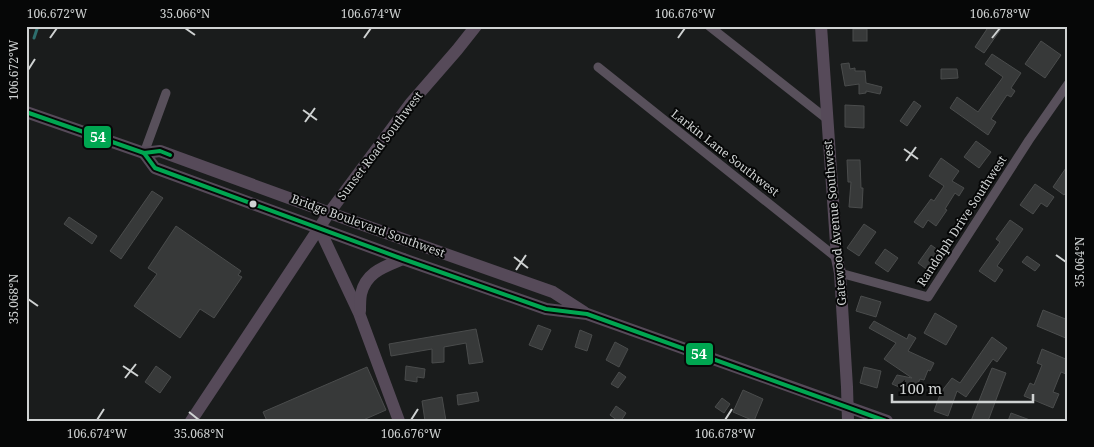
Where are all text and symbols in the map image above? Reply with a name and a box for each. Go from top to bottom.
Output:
text: 106.672°W [27,5,88,22]
text: 35.066°N [160,5,210,22]
text: 106.674°W [341,5,402,22]
text: 106.676°W [655,5,716,22]
text: 106.678°W [970,5,1031,22]
text: 106.672°W [5,39,22,100]
street label: Sunset Road Southwest [333,88,426,204]
street label: Larkin Lane Southwest [668,105,783,200]
line badge: 54 [83,125,112,149]
text: 54 [90,127,106,146]
street label: Gatewood Avenue Southwest [819,140,850,306]
street label: Randolph Drive Southwest [913,152,1010,289]
street label: Bridge Boulevard Southwest [289,190,447,261]
unlabelled marker [248,199,258,209]
text: 35.064°N [1071,237,1088,287]
text: 35.068°N [5,274,22,324]
line badge: 54 [685,342,714,366]
text: 54 [691,344,707,363]
scale bar [892,372,1033,404]
text: 100 m [899,378,942,398]
text: 106.674°W [67,425,128,442]
text: 35.068°N [174,425,224,442]
text: 106.676°W [381,425,442,442]
text: 106.678°W [695,425,756,442]

